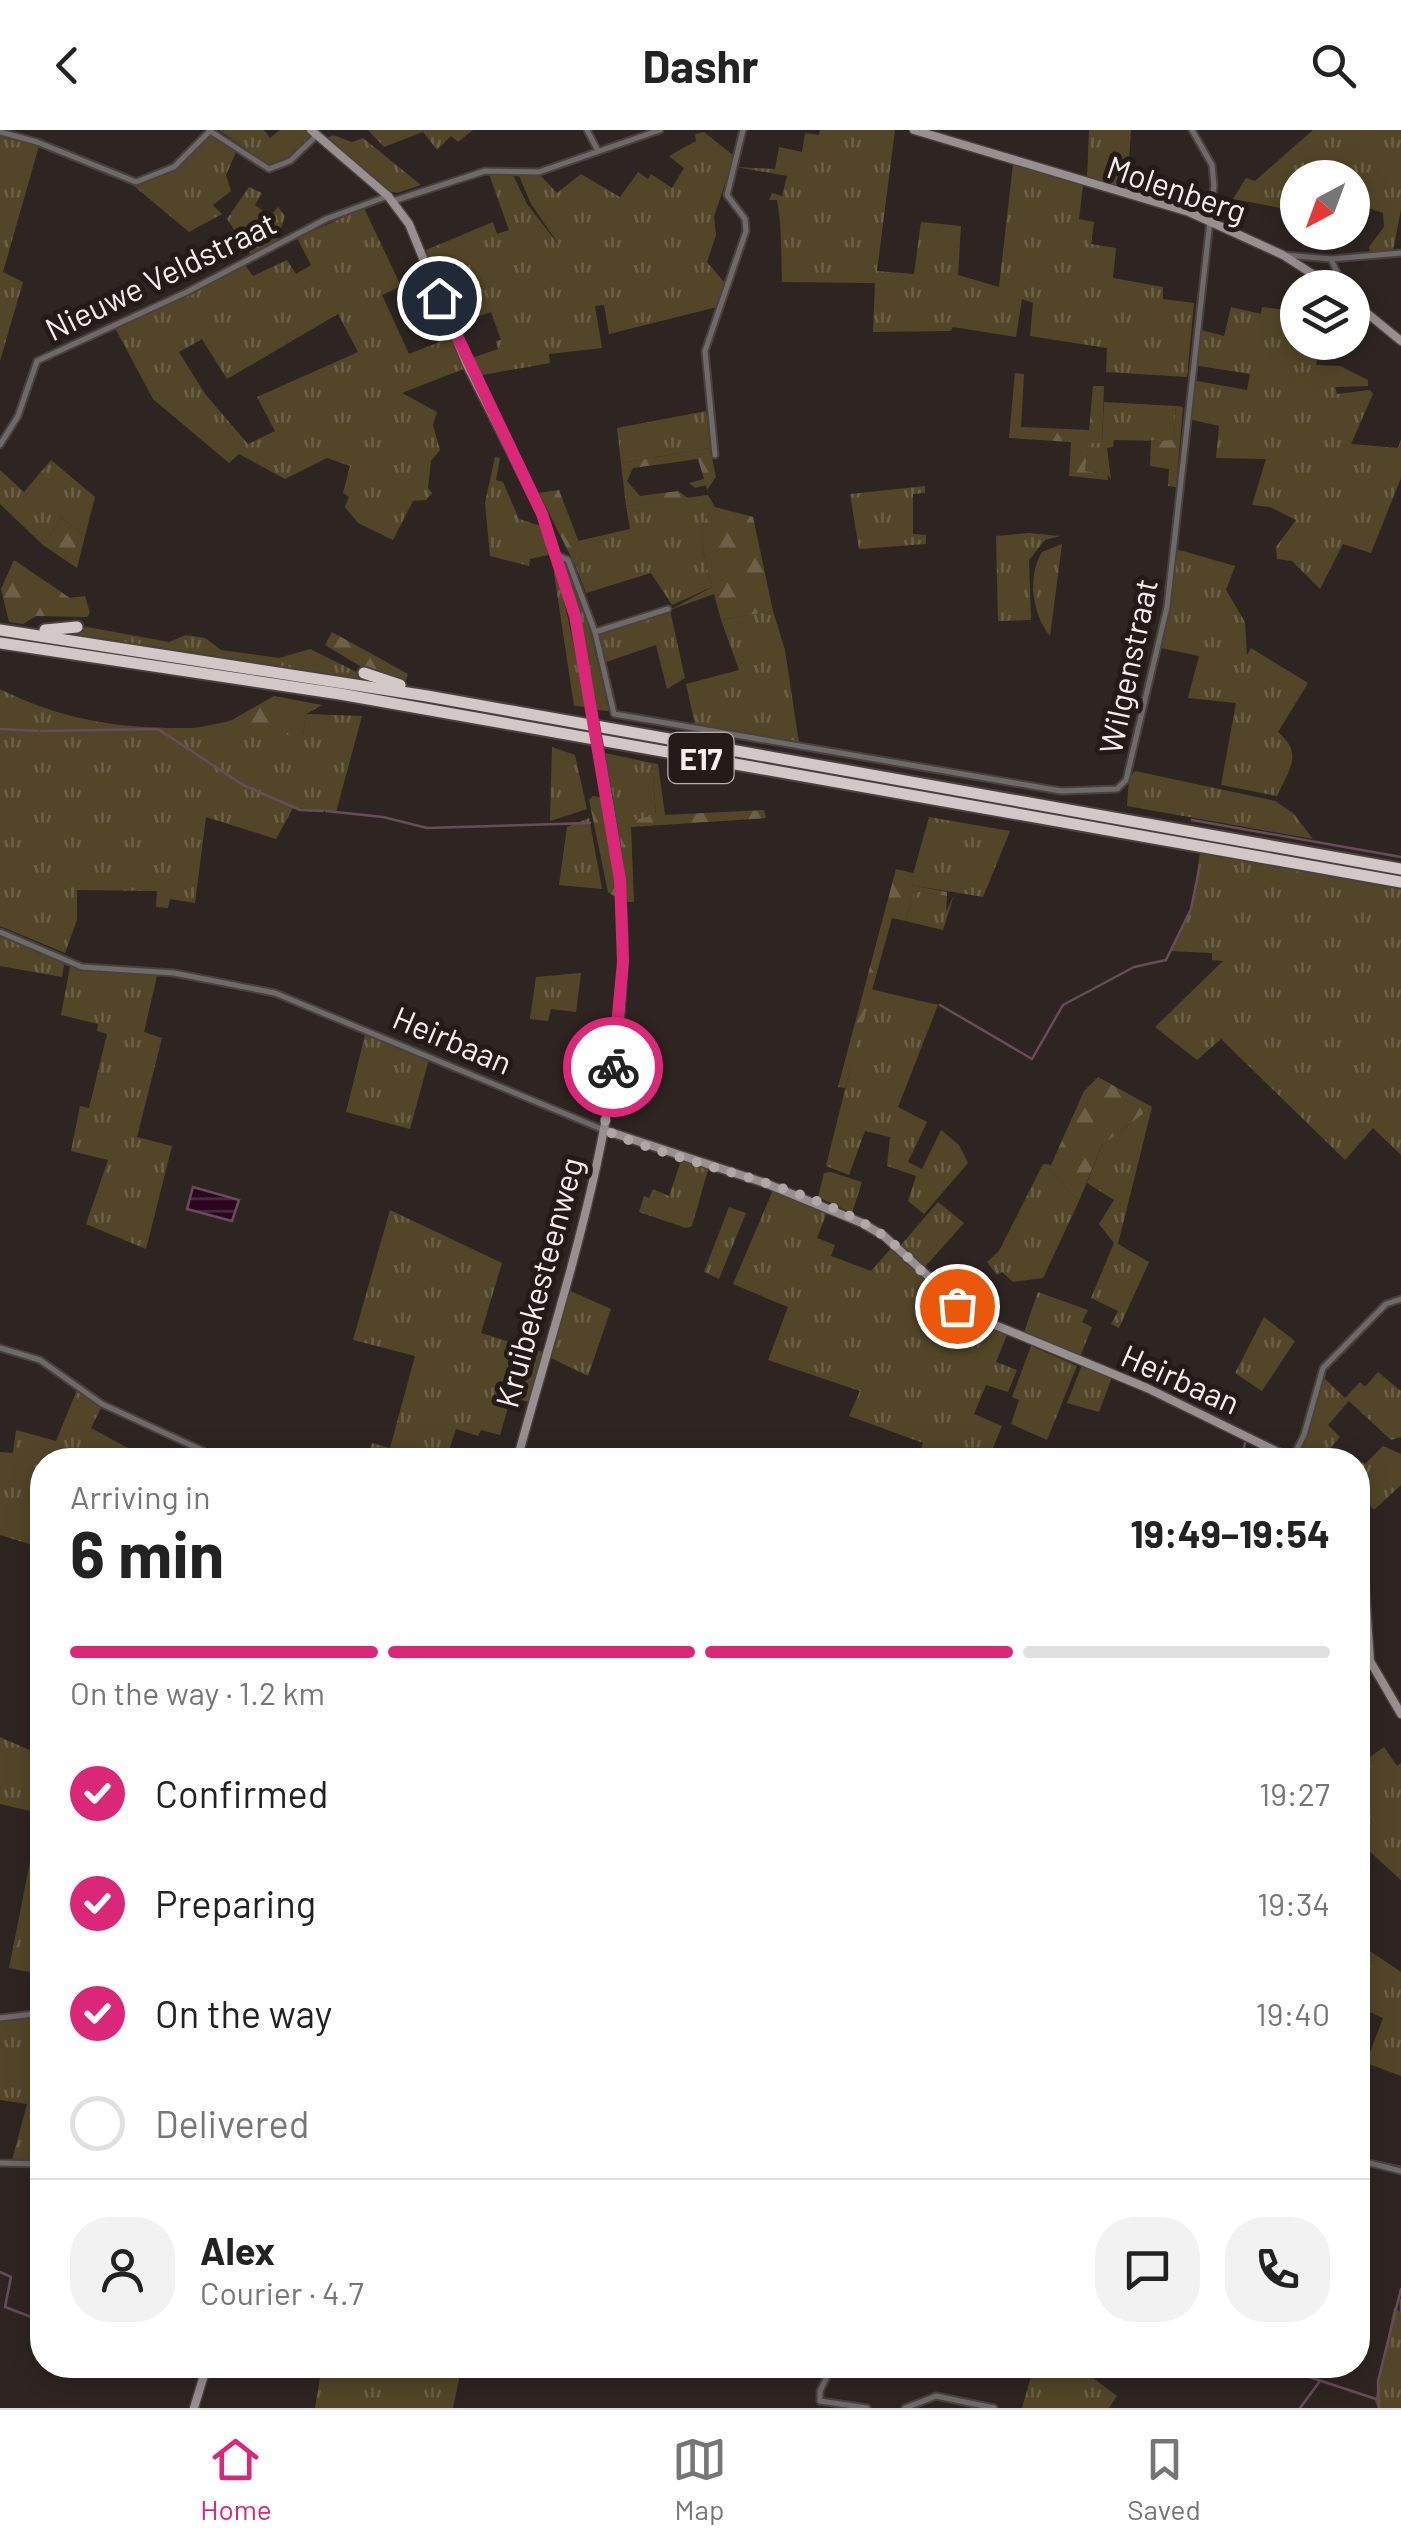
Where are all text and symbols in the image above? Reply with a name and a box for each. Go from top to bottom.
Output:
icon: back [40,38,95,93]
text: Dashr [643,38,758,92]
icon: search [1306,38,1361,93]
street label: Molenberg [1102,146,1252,230]
north arrow [1280,160,1370,250]
map controls [1280,160,1370,360]
street label: Nieuwe Veldstraat [38,203,282,347]
pin [397,256,482,341]
button: layers [1280,270,1370,360]
icon: home [412,271,467,326]
street label: Wilgenstraat [1090,575,1164,757]
road number: E17 [668,733,734,783]
street label: Heirbaan [388,997,518,1081]
courier [563,1017,663,1117]
icon: bike [586,1040,641,1095]
street label: Kruibekesteenweg [486,1153,590,1411]
pin [915,1264,1000,1349]
icon: bag [930,1279,985,1334]
street label: Heirbaan [1116,1335,1246,1421]
text: Arriving in [70,1477,210,1515]
text: 19:49–19:54 [1130,1510,1330,1556]
text: 6 min [70,1513,224,1591]
text: On the way · 1.2 km [70,1673,325,1711]
icon: check [70,1766,125,1821]
text: Confirmed [155,1770,328,1816]
text: 19:27 [1259,1774,1330,1812]
icon: check [70,1876,125,1931]
text: Preparing [155,1880,316,1926]
text: 19:34 [1257,1884,1330,1922]
icon: check [70,1986,125,2041]
text: On the way [155,1990,332,2036]
text: 19:40 [1256,1994,1330,2032]
text: Delivered [155,2100,309,2146]
button: person [70,2217,175,2322]
button: chat [1095,2217,1200,2322]
button: phone [1225,2217,1330,2322]
text: Alex [200,2227,275,2273]
text: Courier · 4.7 [200,2273,364,2311]
tab: Home [200,2432,272,2526]
tab: Map [672,2432,727,2526]
tab: Saved [1127,2432,1201,2526]

